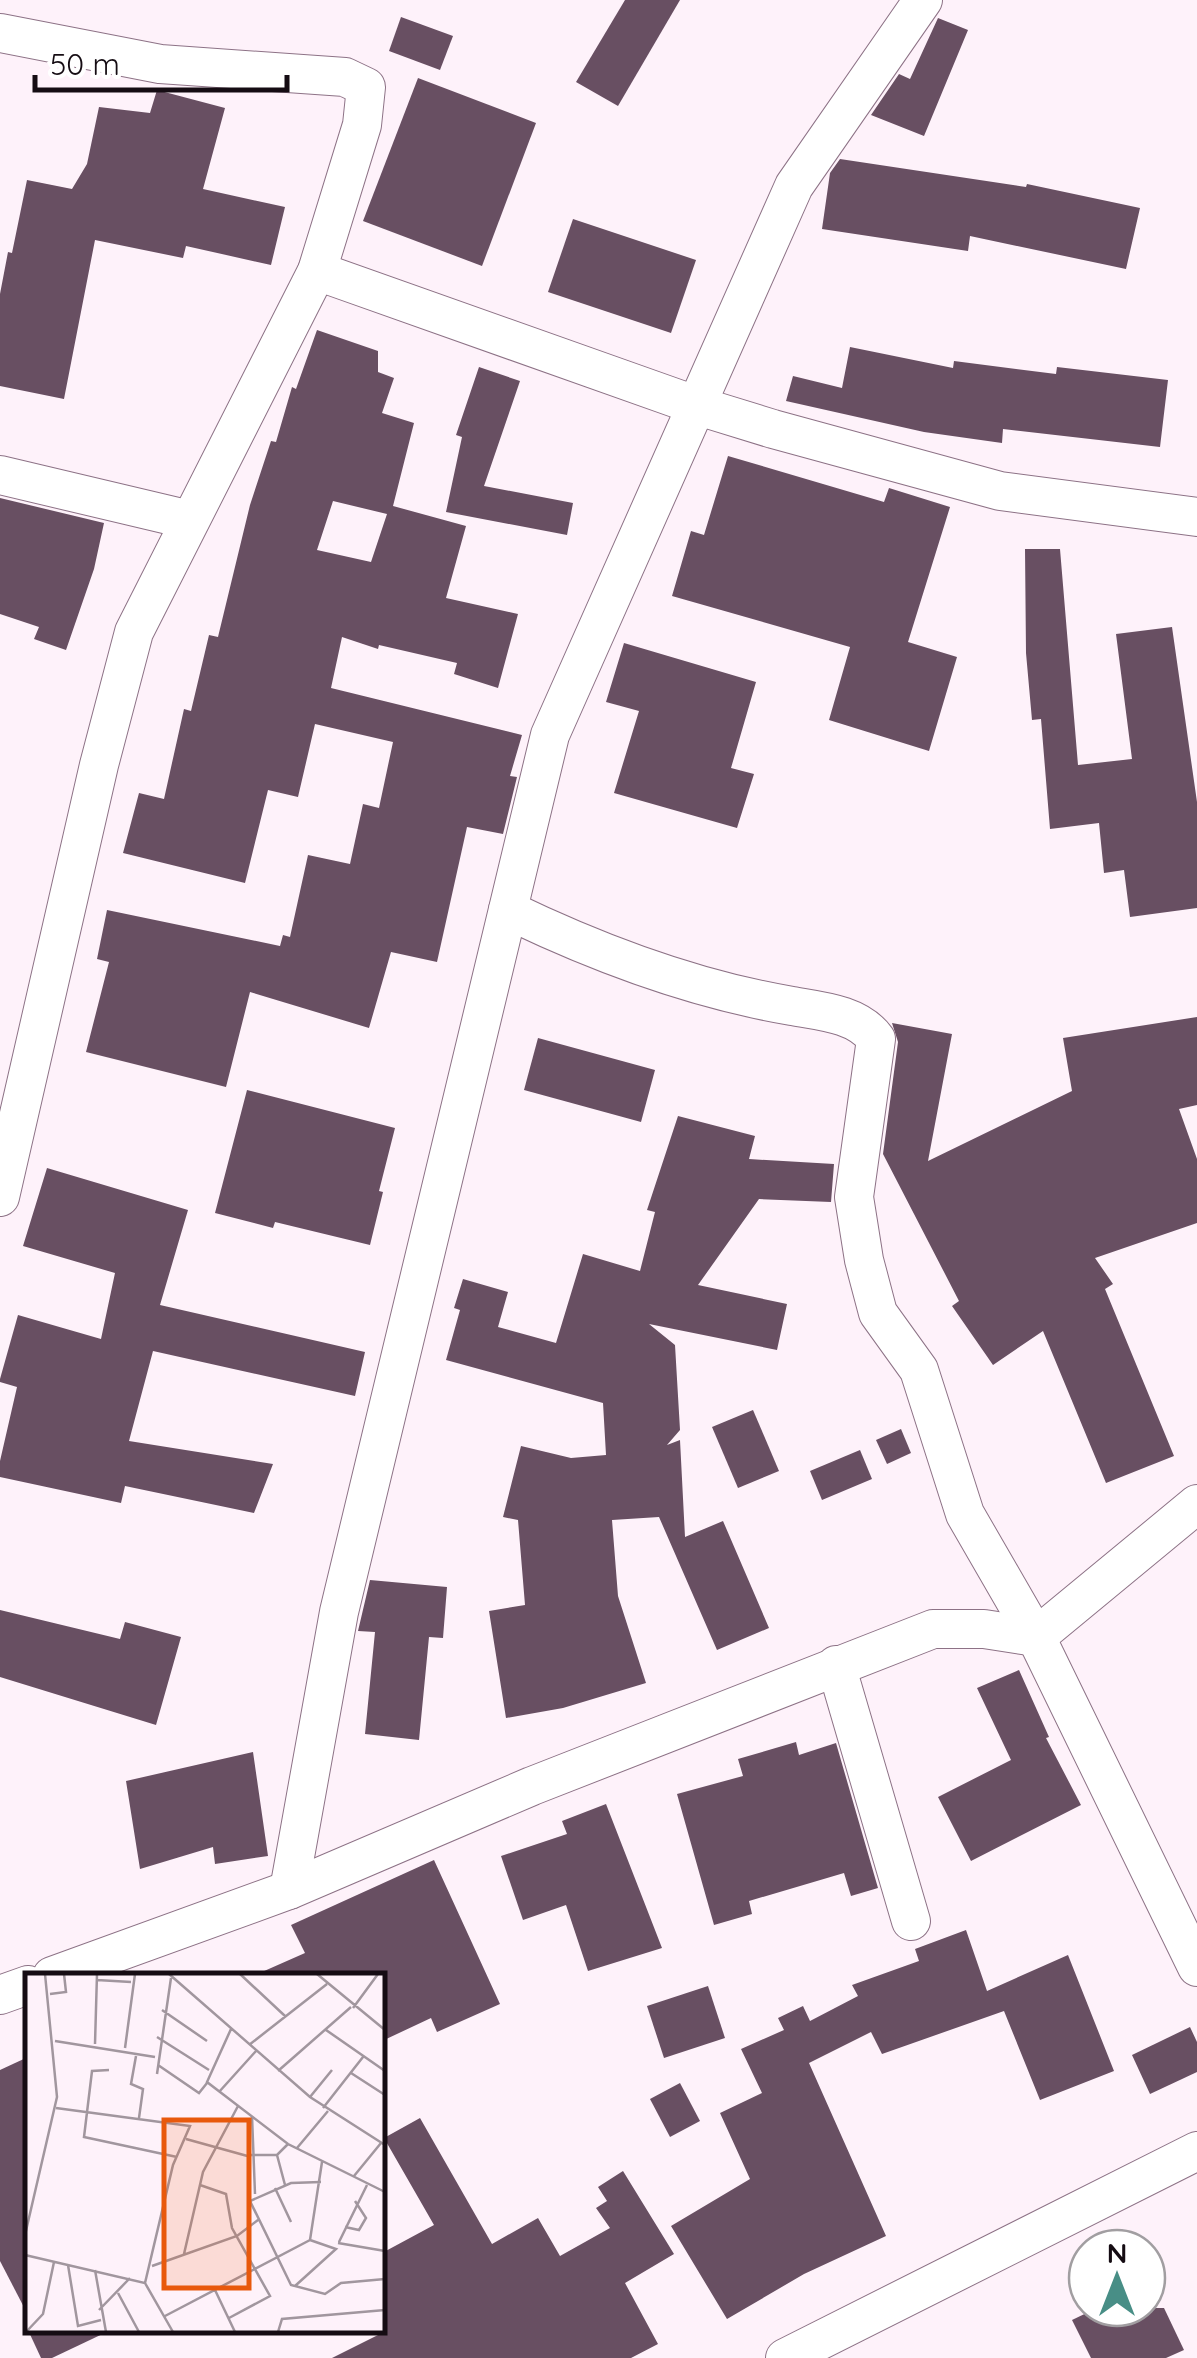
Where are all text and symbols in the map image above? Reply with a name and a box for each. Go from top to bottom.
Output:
scale bar [35,30,288,92]
text: 50 m [50,45,120,83]
inset map [25,1973,385,2333]
north arrow [1067,2228,1167,2328]
text: N [1107,2235,1127,2270]

